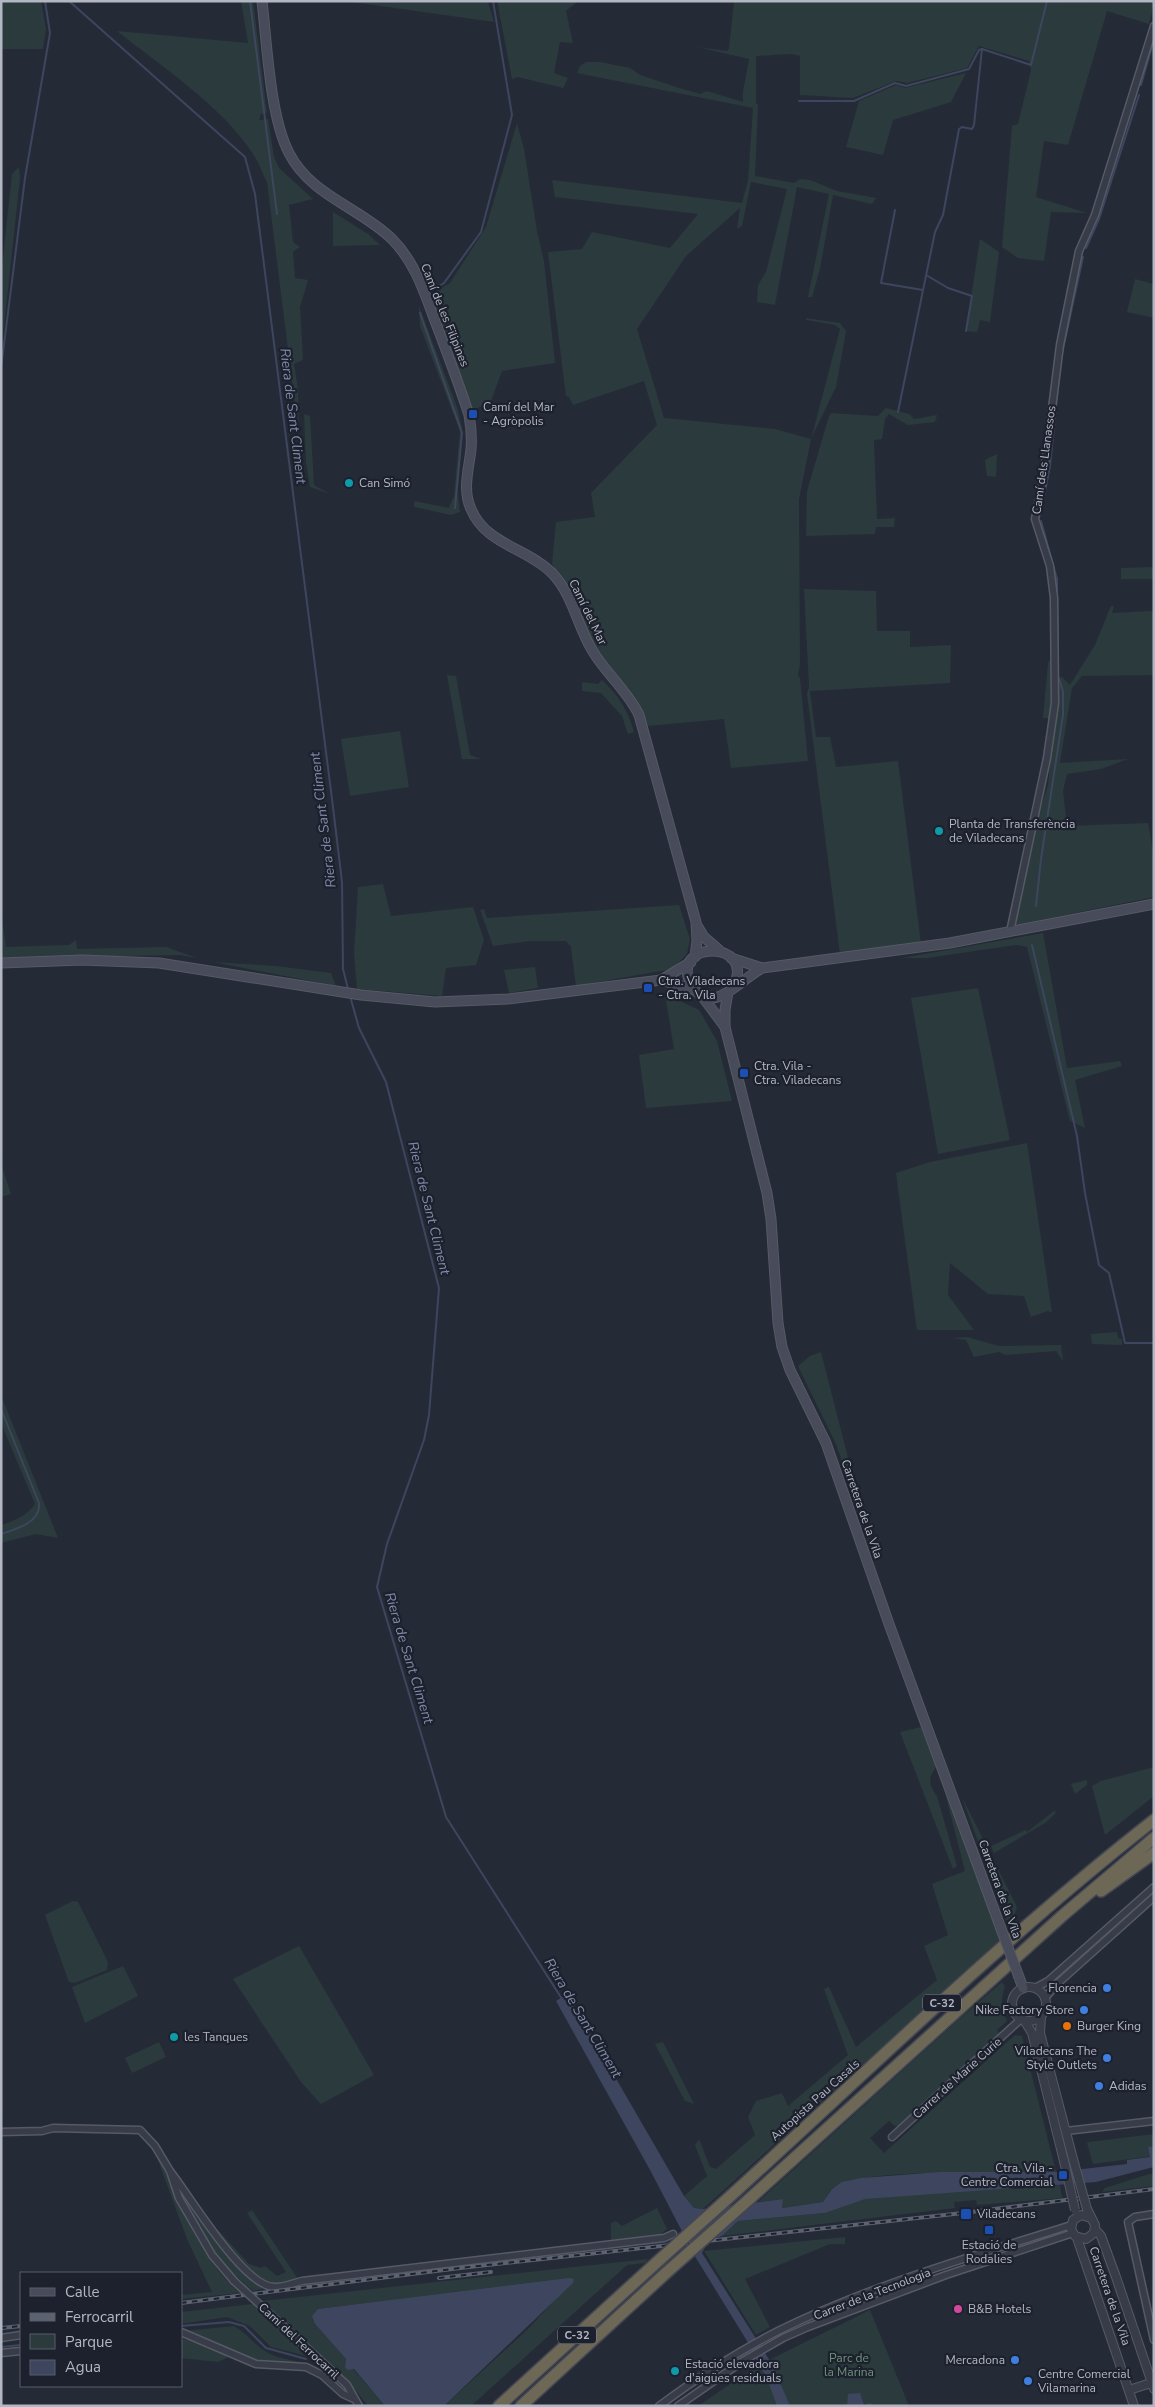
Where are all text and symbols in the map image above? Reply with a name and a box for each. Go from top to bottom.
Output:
street label: Camí de les Filipines [417,261,473,369]
water label: Riera de Sant Climent [275,347,311,486]
place label: Camí del Mar - Agròpolis [483,399,555,429]
street label: Camí dels Llanassos [1028,404,1060,515]
marker: Camí del Mar - Agròpolis [467,408,479,420]
place label: Can Simó [359,475,411,491]
marker: Can Simó [343,477,355,489]
street label: Camí del Mar [565,576,611,648]
water label: Riera de Sant Climent [305,750,341,889]
place label: Planta de Transferència de Viladecans [949,816,1075,846]
marker: Planta de Transferència de Viladecans [933,825,945,837]
place label: Ctra. Viladecans - Ctra. Vila [658,973,746,1003]
marker: Ctra. Viladecans - Ctra. Vila [642,982,654,994]
place label: Ctra. Vila - Ctra. Viladecans [754,1058,842,1088]
marker: Ctra. Vila - Ctra. Viladecans [738,1067,750,1079]
water label: Riera de Sant Climent [403,1139,455,1278]
street label: Carretera de la Vila [838,1457,886,1561]
water label: Riera de Sant Climent [380,1590,438,1727]
street label: Carretera de la Vila [975,1838,1025,1940]
water label: Riera de Sant Climent [540,1954,627,2082]
place label: Florencia [1048,1980,1097,1996]
marker: Florencia [1101,1982,1113,1994]
road number: C-32 [923,1995,961,2012]
place label: Nike Factory Store [975,2002,1074,2018]
marker: Nike Factory Store [1078,2004,1090,2016]
place label: Burger King [1077,2018,1141,2034]
marker: Burger King [1061,2020,1073,2032]
place label: les Tanques [184,2029,248,2045]
marker: les Tanques [168,2031,180,2043]
street label: Carrer de Marie Curie [909,2034,1005,2122]
place label: Viladecans The Style Outlets [1014,2043,1097,2073]
marker: Viladecans The Style Outlets [1101,2052,1113,2064]
street label: Autopista Pau Casals [767,2056,863,2144]
place label: Adidas [1109,2078,1147,2094]
marker: Adidas [1093,2080,1105,2092]
place label: Ctra. Vila - Centre Comercial [961,2160,1053,2190]
marker: Ctra. Vila - Centre Comercial [1057,2169,1069,2181]
place label: Viladecans [976,2206,1036,2222]
marker: Viladecans [959,2207,973,2221]
marker: Estació de Rodalies [983,2224,995,2236]
place label: Estació de Rodalies [962,2237,1016,2267]
street label: Carretera de la Vila [1086,2244,1134,2348]
street label: Carrer de la Tecnologia [811,2264,933,2324]
legend [20,2272,182,2387]
text: Calle [65,2282,100,2302]
street label: Camí del Ferrocarril [255,2299,343,2383]
place label: B&B Hotels [968,2301,1031,2317]
marker: B&B Hotels [952,2303,964,2315]
text: Ferrocarril [65,2307,134,2327]
road number: C-32 [558,2326,596,2344]
text: Parque [65,2332,113,2352]
park label: Parc de la Marina [824,2350,874,2380]
place label: Mercadona [945,2352,1005,2368]
marker: Mercadona [1009,2354,1021,2366]
place label: Estació elevadora d'aigües residuals [685,2356,782,2386]
text: Agua [65,2357,101,2377]
marker: Estació elevadora d'aigües residuals [669,2365,681,2377]
place label: Centre Comercial Vilamarina [1037,2366,1131,2396]
marker: Centre Comercial Vilamarina [1022,2375,1034,2387]

